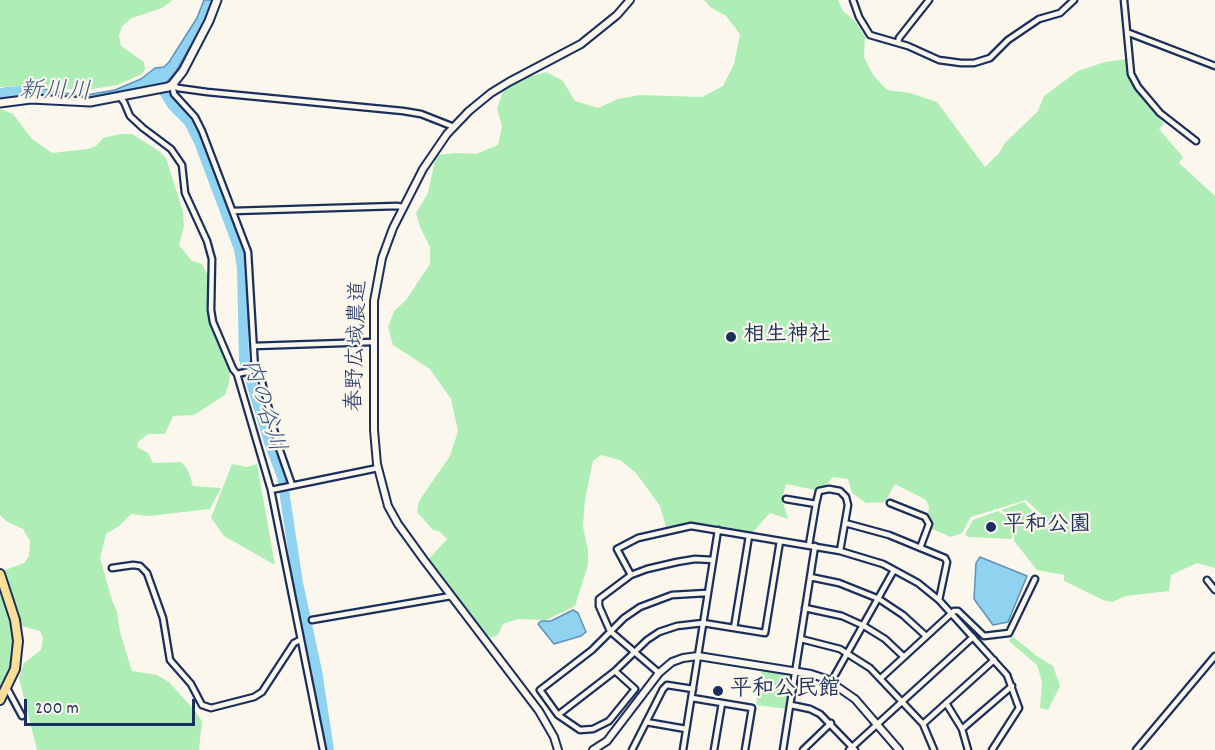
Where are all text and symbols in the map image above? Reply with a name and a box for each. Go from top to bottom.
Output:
water label: 新川川 [19,79,91,109]
street label: 春野広域農道 [344,280,374,412]
place label: 相生神社 [743,324,831,350]
marker: 相生神社 [724,330,738,344]
water label: 内の谷川 [233,356,289,456]
place label: 平和公園 [1003,514,1091,540]
marker: 平和公園 [984,520,998,534]
place label: 平和公民館 [730,678,840,704]
marker: 平和公民館 [711,684,725,698]
scale bar [27,687,198,725]
text: 200 m [35,697,79,722]

